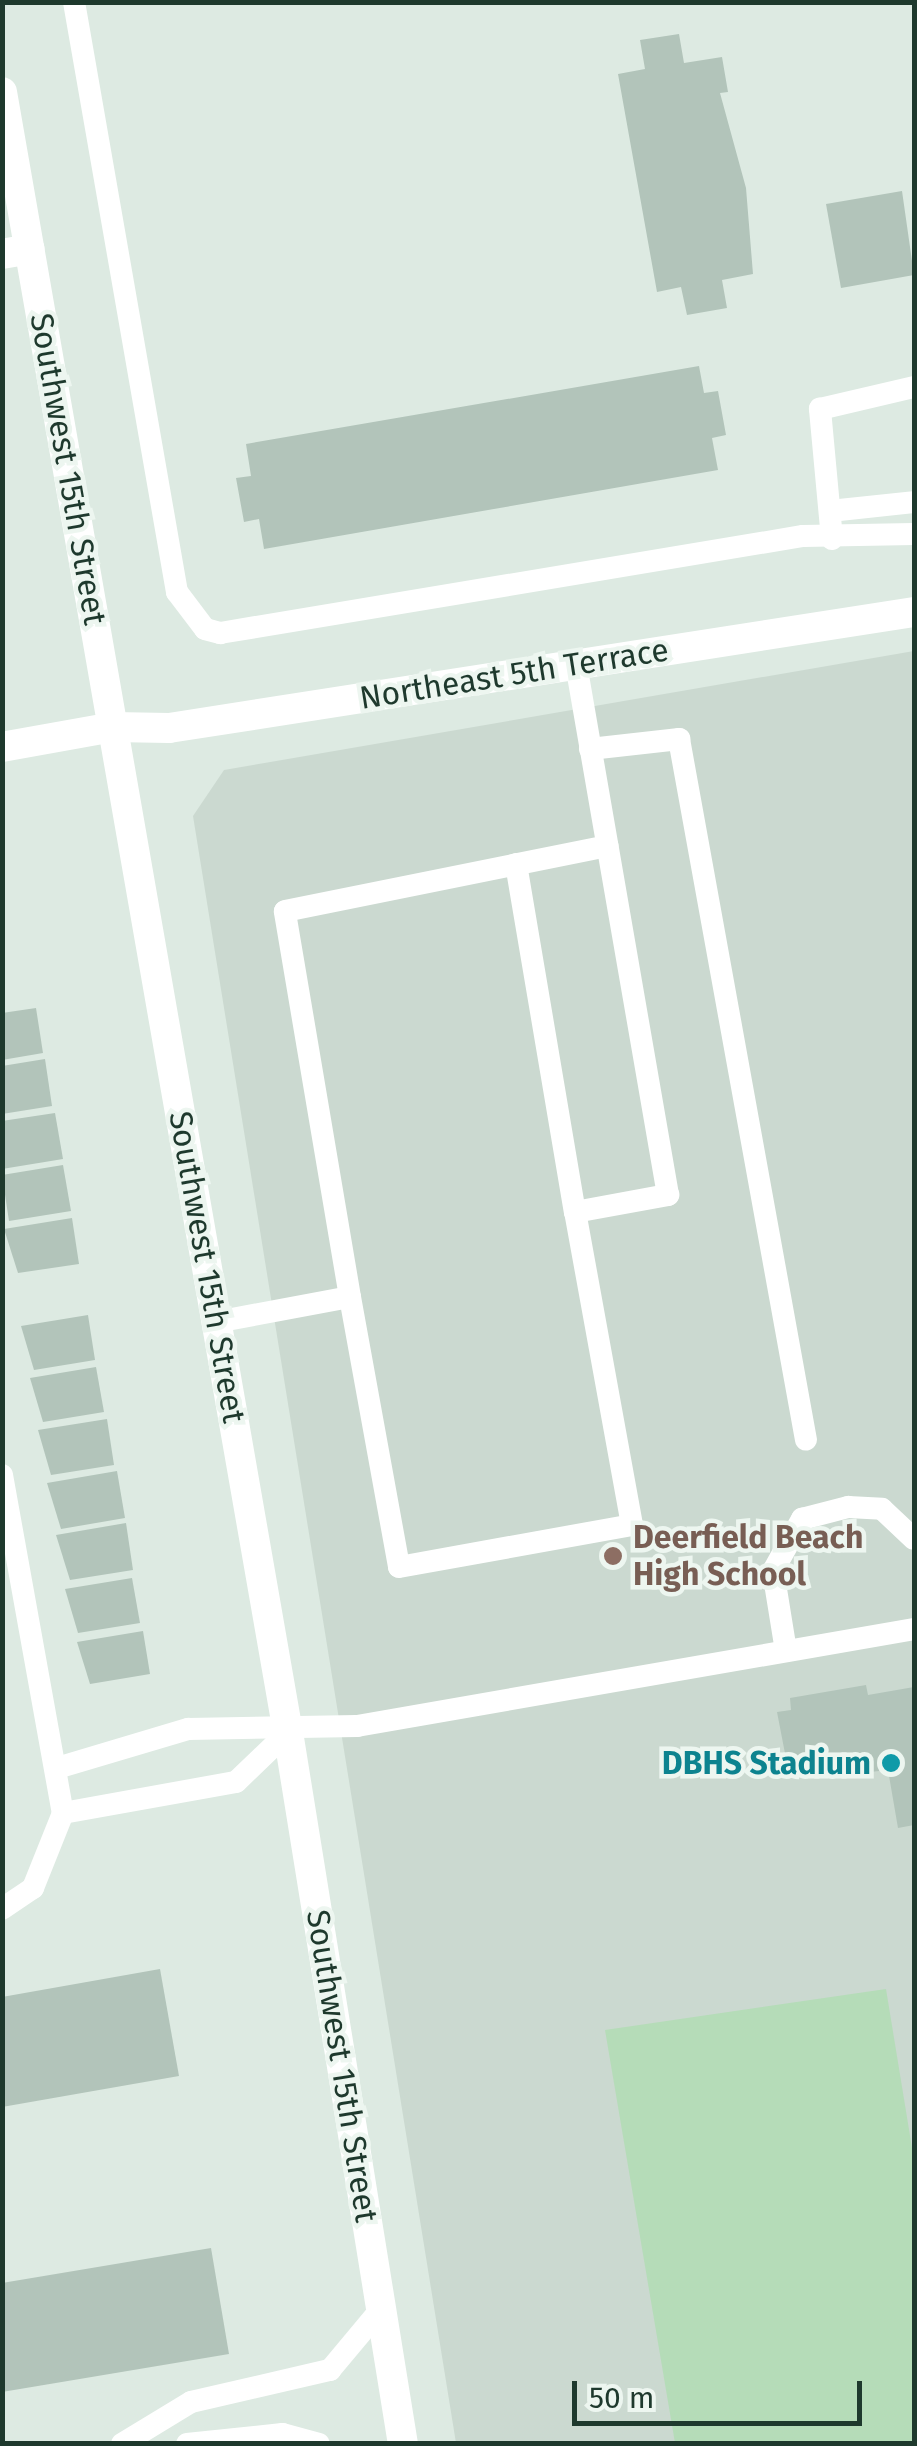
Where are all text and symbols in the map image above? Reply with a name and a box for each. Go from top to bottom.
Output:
street label: Southwest 15th Street [22,310,114,628]
street label: Northeast 5th Terrace [357,631,671,717]
street label: Southwest 15th Street [161,1108,253,1426]
place label: Deerfield Beach High School [633,1519,863,1594]
marker: Deerfield Beach High School [602,1545,624,1567]
place label: DBHS Stadium [662,1744,871,1782]
marker: DBHS Stadium [880,1752,902,1774]
street label: Southwest 15th Street [298,1907,386,2225]
scale bar [577,2361,867,2423]
text: 50 m [589,2380,654,2416]

